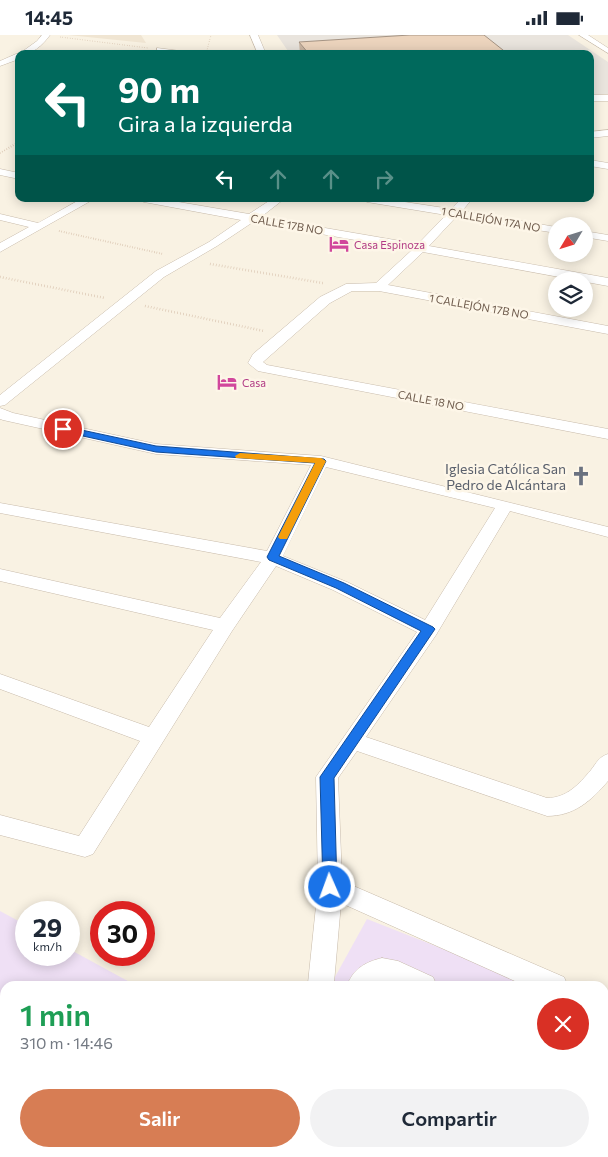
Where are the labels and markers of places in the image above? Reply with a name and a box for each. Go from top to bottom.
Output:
hotel icon: Casa Espinoza [328,233,350,255]
place label: Casa Espinoza [354,238,425,251]
hotel icon: Casa [216,371,238,393]
place label: Casa [242,376,266,389]
pin [42,408,84,450]
place label: Iglesia Católica San Pedro de Alcántara [445,460,566,493]
church icon: Iglesia Católica San Pedro de Alcántara [570,465,592,487]

